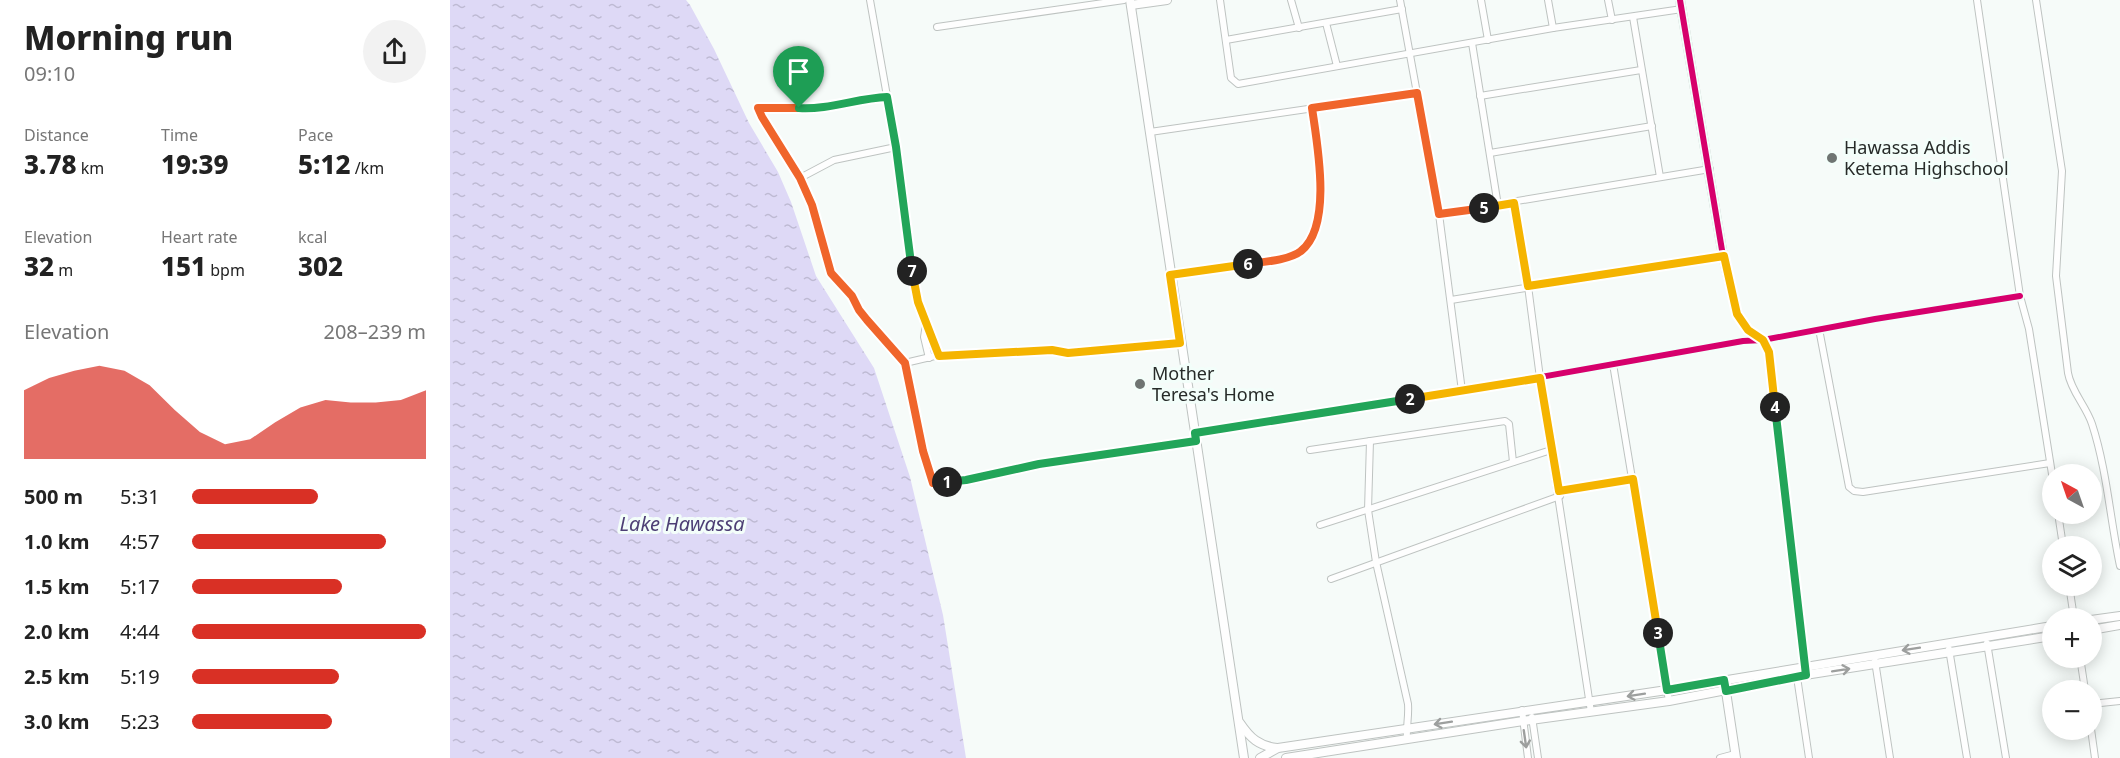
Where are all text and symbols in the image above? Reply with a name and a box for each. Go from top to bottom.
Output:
text: Morning run [24,15,233,60]
button: share [363,20,426,83]
pin [773,46,824,108]
icon: arrive [782,55,815,88]
text: 09:10 [24,60,75,87]
text: Distance [24,124,89,146]
text: Time [161,124,198,146]
text: Pace [298,124,333,146]
place label: Hawassa Addis Ketema Highschool [1844,135,2009,180]
text: 3.78 [24,146,77,182]
text: 19:39 [161,146,229,182]
text: 5:12 [298,146,351,182]
marker: Hawassa Addis Ketema Highschool [1825,151,1839,165]
text: km [77,157,104,179]
text: /km [351,157,384,179]
pin: 5 [1469,193,1499,223]
text: 5 [1479,197,1489,219]
text: Elevation [24,226,92,248]
text: Heart rate [161,226,237,248]
text: kcal [298,226,327,248]
text: 32 [24,248,54,284]
text: 151 [161,248,206,284]
text: 302 [298,248,343,284]
pin: 6 [1233,249,1263,279]
text: 6 [1243,253,1253,275]
pin: 7 [897,256,927,286]
text: m [54,259,73,281]
text: bpm [206,259,245,281]
text: 7 [907,260,917,282]
text: Elevation [24,318,109,345]
text: 208–239 m [323,318,426,345]
place label: Mother Teresa's Home [1152,361,1275,406]
marker: Mother Teresa's Home [1133,377,1147,391]
pin: 2 [1395,384,1425,414]
text: 2 [1405,388,1415,410]
pin: 4 [1760,392,1790,422]
text: 4 [1770,396,1780,418]
north arrow [2042,464,2102,524]
map controls [2042,464,2102,740]
pin: 1 [932,467,962,497]
text: 1 [942,471,952,493]
text: 500 m [24,483,83,510]
text: 5:31 [120,483,160,510]
water label: Lake Hawassa [619,510,745,537]
text: 1.0 km [24,528,90,555]
text: 4:57 [120,528,160,555]
button: layers [2042,536,2102,596]
text: 1.5 km [24,573,90,600]
text: 5:17 [120,573,160,600]
button: + [2042,608,2102,668]
text: 2.0 km [24,618,90,645]
text: 4:44 [120,618,160,645]
pin: 3 [1643,618,1673,648]
text: 3 [1653,622,1663,644]
one-way arrow [1902,644,1922,655]
text: 2.5 km [24,663,90,690]
text: 5:19 [120,663,160,690]
one-way arrow [1831,664,1850,675]
button: − [2042,680,2102,740]
one-way arrow [1627,689,1646,700]
text: 3.0 km [24,708,90,735]
text: 5:23 [120,708,160,735]
one-way arrow [1434,718,1454,729]
one-way arrow [1520,729,1531,749]

